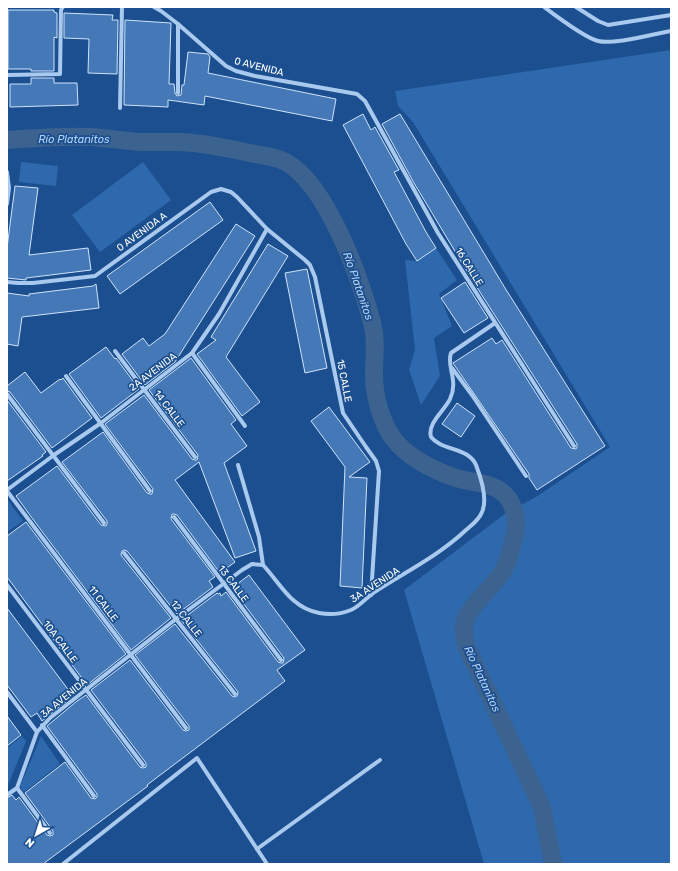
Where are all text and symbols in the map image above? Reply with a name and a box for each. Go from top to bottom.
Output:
street label: 0 AVENIDA [233,55,285,79]
water label: Río Platanitos [38,133,110,146]
street label: 0 AVENIDA A [115,210,170,254]
street label: 16 CALLE [452,245,486,289]
water label: Río Platanitos [340,250,376,322]
street label: 2A AVENIDA [127,350,179,394]
street label: 15 CALLE [334,359,354,403]
street label: 14 CALLE [151,388,187,430]
street label: 13 CALLE [215,563,251,605]
street label: 3A AVENIDA [348,564,402,605]
street label: 11 CALLE [86,584,120,624]
street label: 12 CALLE [168,598,204,640]
street label: 10A CALLE [40,618,80,666]
water label: Río Platanitos [461,644,503,714]
street label: 3A AVENIDA [38,675,90,720]
north arrow [16,815,56,855]
text: N [23,835,37,850]

